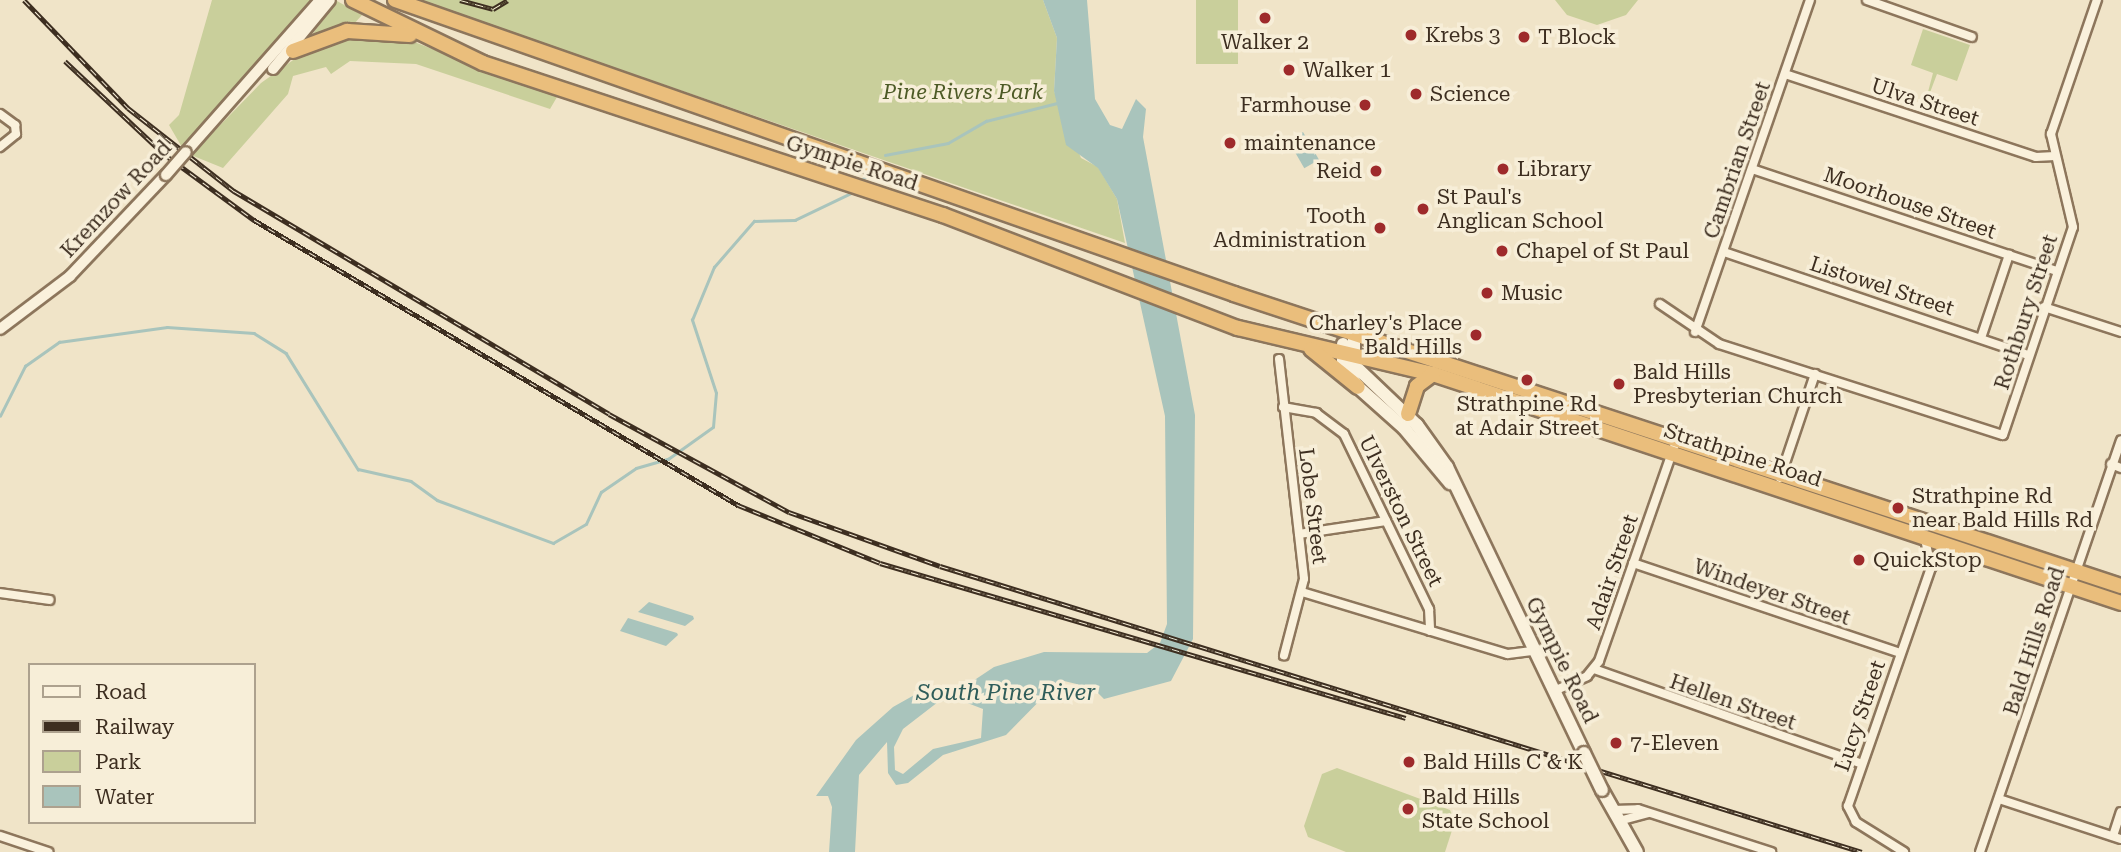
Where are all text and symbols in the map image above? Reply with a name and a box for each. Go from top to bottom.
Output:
marker: Walker 2 [1257,10,1273,26]
place label: Krebs 3 [1425,22,1501,48]
place label: T Block [1538,24,1616,50]
marker: Krebs 3 [1403,27,1419,43]
place label: Walker 2 [1221,29,1309,55]
marker: T Block [1516,29,1532,45]
place label: Walker 1 [1303,57,1391,83]
marker: Walker 1 [1281,62,1297,78]
street label: Ulva Street [1868,73,1982,131]
street label: Cambrian Street [1698,78,1776,242]
park label: Pine Rivers Park [883,79,1043,105]
place label: Science [1430,81,1510,107]
marker: Science [1408,86,1424,102]
place label: Farmhouse [1240,92,1351,118]
marker: Farmhouse [1357,97,1373,113]
street label: Gympie Road [783,130,921,196]
place label: maintenance [1244,130,1376,156]
street label: Kremzow Road [55,135,177,263]
marker: maintenance [1222,135,1238,151]
place label: Library [1517,156,1592,182]
place label: Reid [1316,158,1362,184]
marker: Library [1495,161,1511,177]
street label: Moorhouse Street [1820,162,2000,244]
marker: Reid [1368,163,1384,179]
place label: St Paul's Anglican School [1437,184,1603,234]
marker: St Paul's Anglican School [1415,201,1431,217]
place label: Tooth Administration [1213,203,1366,253]
marker: Tooth Administration [1372,220,1388,236]
street label: Rothbury Street [1989,231,2063,393]
place label: Chapel of St Paul [1516,238,1689,264]
marker: Chapel of St Paul [1494,243,1510,259]
street label: Listowel Street [1807,251,1957,321]
place label: Music [1501,280,1562,306]
marker: Music [1479,285,1495,301]
place label: Charley's Place Bald Hills [1309,310,1462,360]
marker: Charley's Place Bald Hills [1468,327,1484,343]
place label: Bald Hills Presbyterian Church [1633,359,1843,409]
marker: Strathpine Rd at Adair Street [1519,372,1535,388]
marker: Bald Hills Presbyterian Church [1611,376,1627,392]
place label: Strathpine Rd at Adair Street [1455,391,1599,441]
street label: Strathpine Road [1661,418,1825,492]
street label: Ulverston Street [1354,431,1448,591]
street label: Lobe Street [1293,447,1333,565]
place label: Strathpine Rd near Bald Hills Rd [1912,483,2093,533]
marker: Strathpine Rd near Bald Hills Rd [1890,500,1906,516]
street label: Adair Street [1580,511,1644,633]
place label: QuickStop [1873,547,1982,573]
marker: QuickStop [1851,552,1867,568]
street label: Windeyer Street [1690,553,1854,631]
street label: Bald Hills Road [1998,564,2070,718]
street label: Gympie Road [1521,593,1603,727]
street label: Lucy Street [1829,657,1891,775]
legend [28,663,256,824]
street label: Hellen Street [1666,669,1800,735]
water label: South Pine River [916,679,1096,707]
text: Road [95,680,147,704]
text: Railway [95,715,174,739]
place label: 7-Eleven [1630,730,1719,756]
marker: 7-Eleven [1608,735,1624,751]
place label: Bald Hills C & K [1423,749,1583,775]
text: Park [95,750,141,774]
marker: Bald Hills C & K [1401,754,1417,770]
place label: Bald Hills State School [1422,784,1549,834]
text: Water [95,785,154,809]
marker: Bald Hills State School [1400,801,1416,817]

